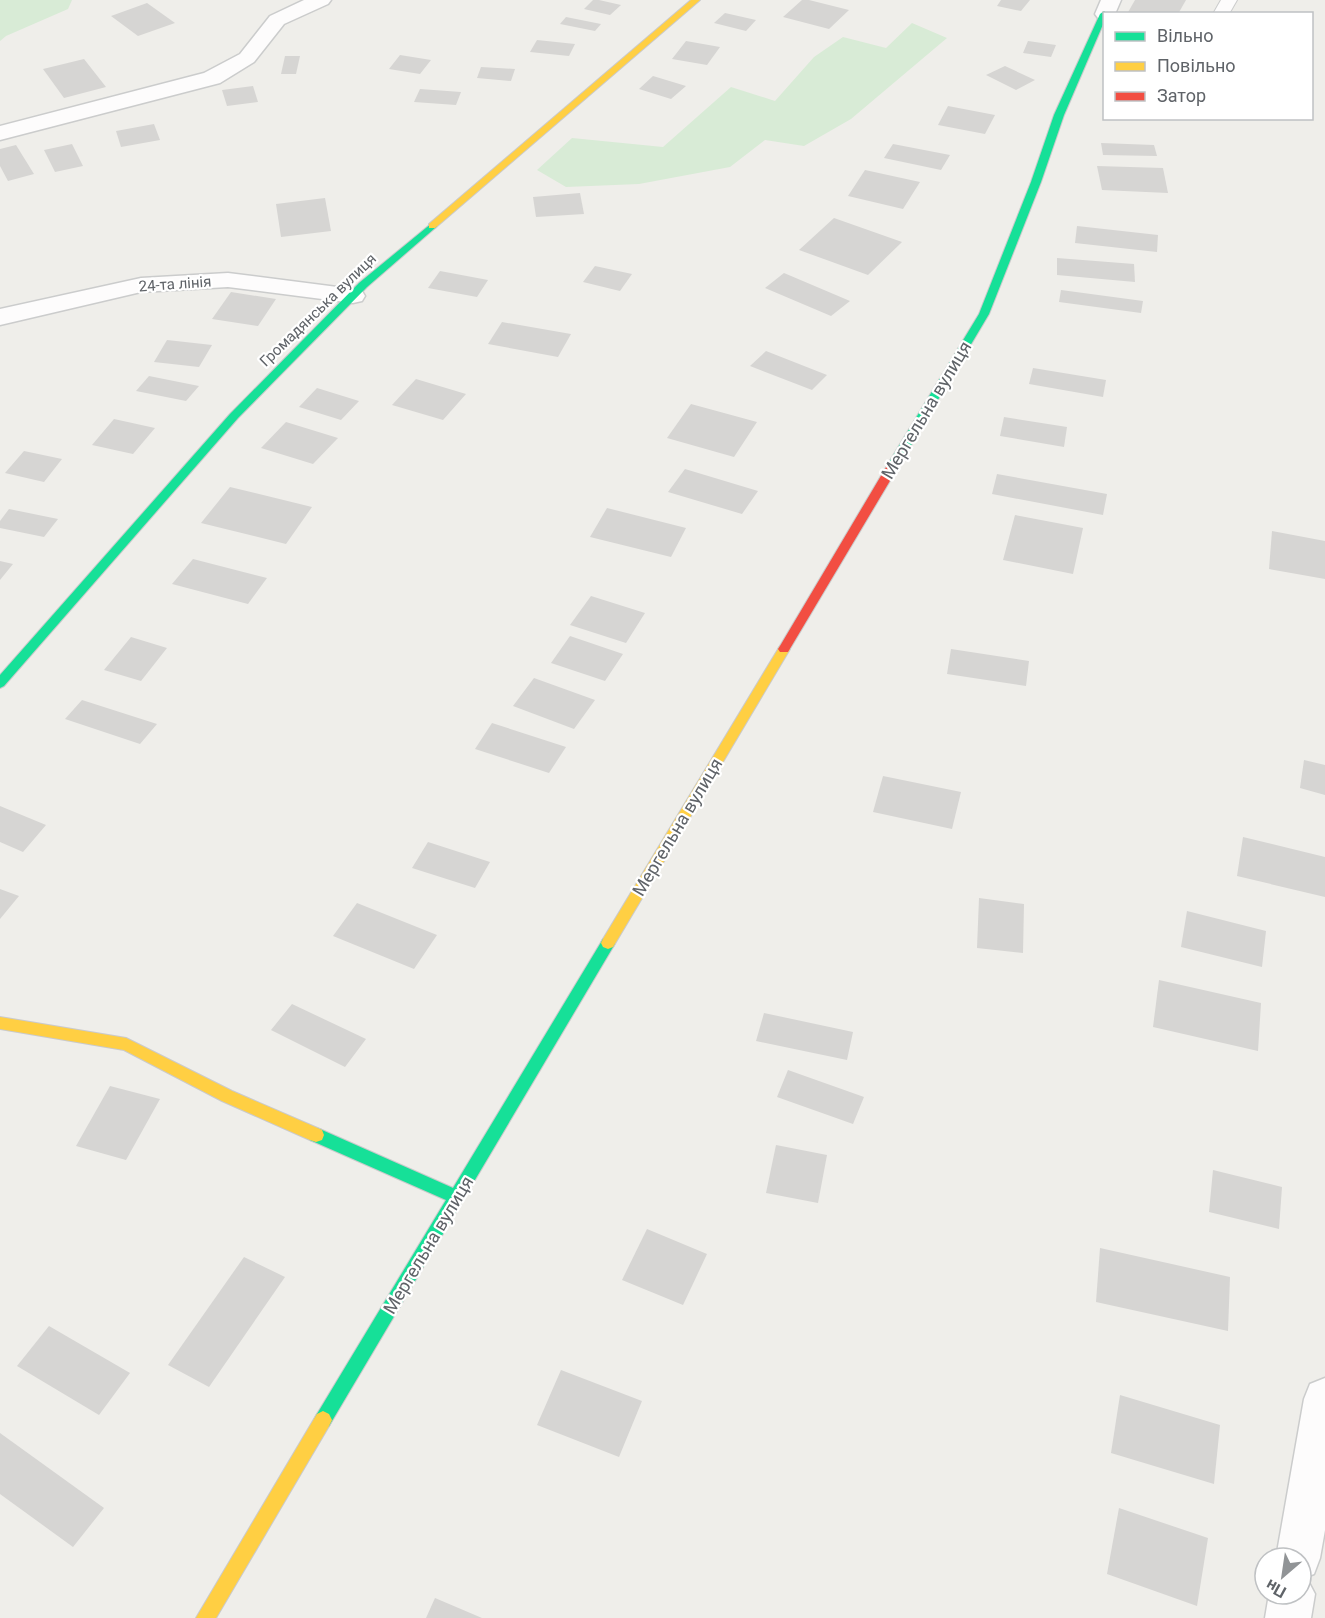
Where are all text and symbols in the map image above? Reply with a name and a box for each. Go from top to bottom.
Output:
legend [1103,12,1313,120]
text: Вільно [1157,25,1213,46]
text: Повільно [1157,55,1236,76]
text: Затор [1157,85,1206,106]
street label: Громадянська вулиця [256,250,380,370]
street label: 24-та лінія [138,272,212,296]
street label: Мергельна вулиця [877,337,975,483]
street label: Мергельна вулиця [628,754,726,900]
street label: Мергельна вулиця [379,1172,477,1318]
north arrow [1253,1546,1313,1606]
text: Пн [1262,1575,1289,1602]

